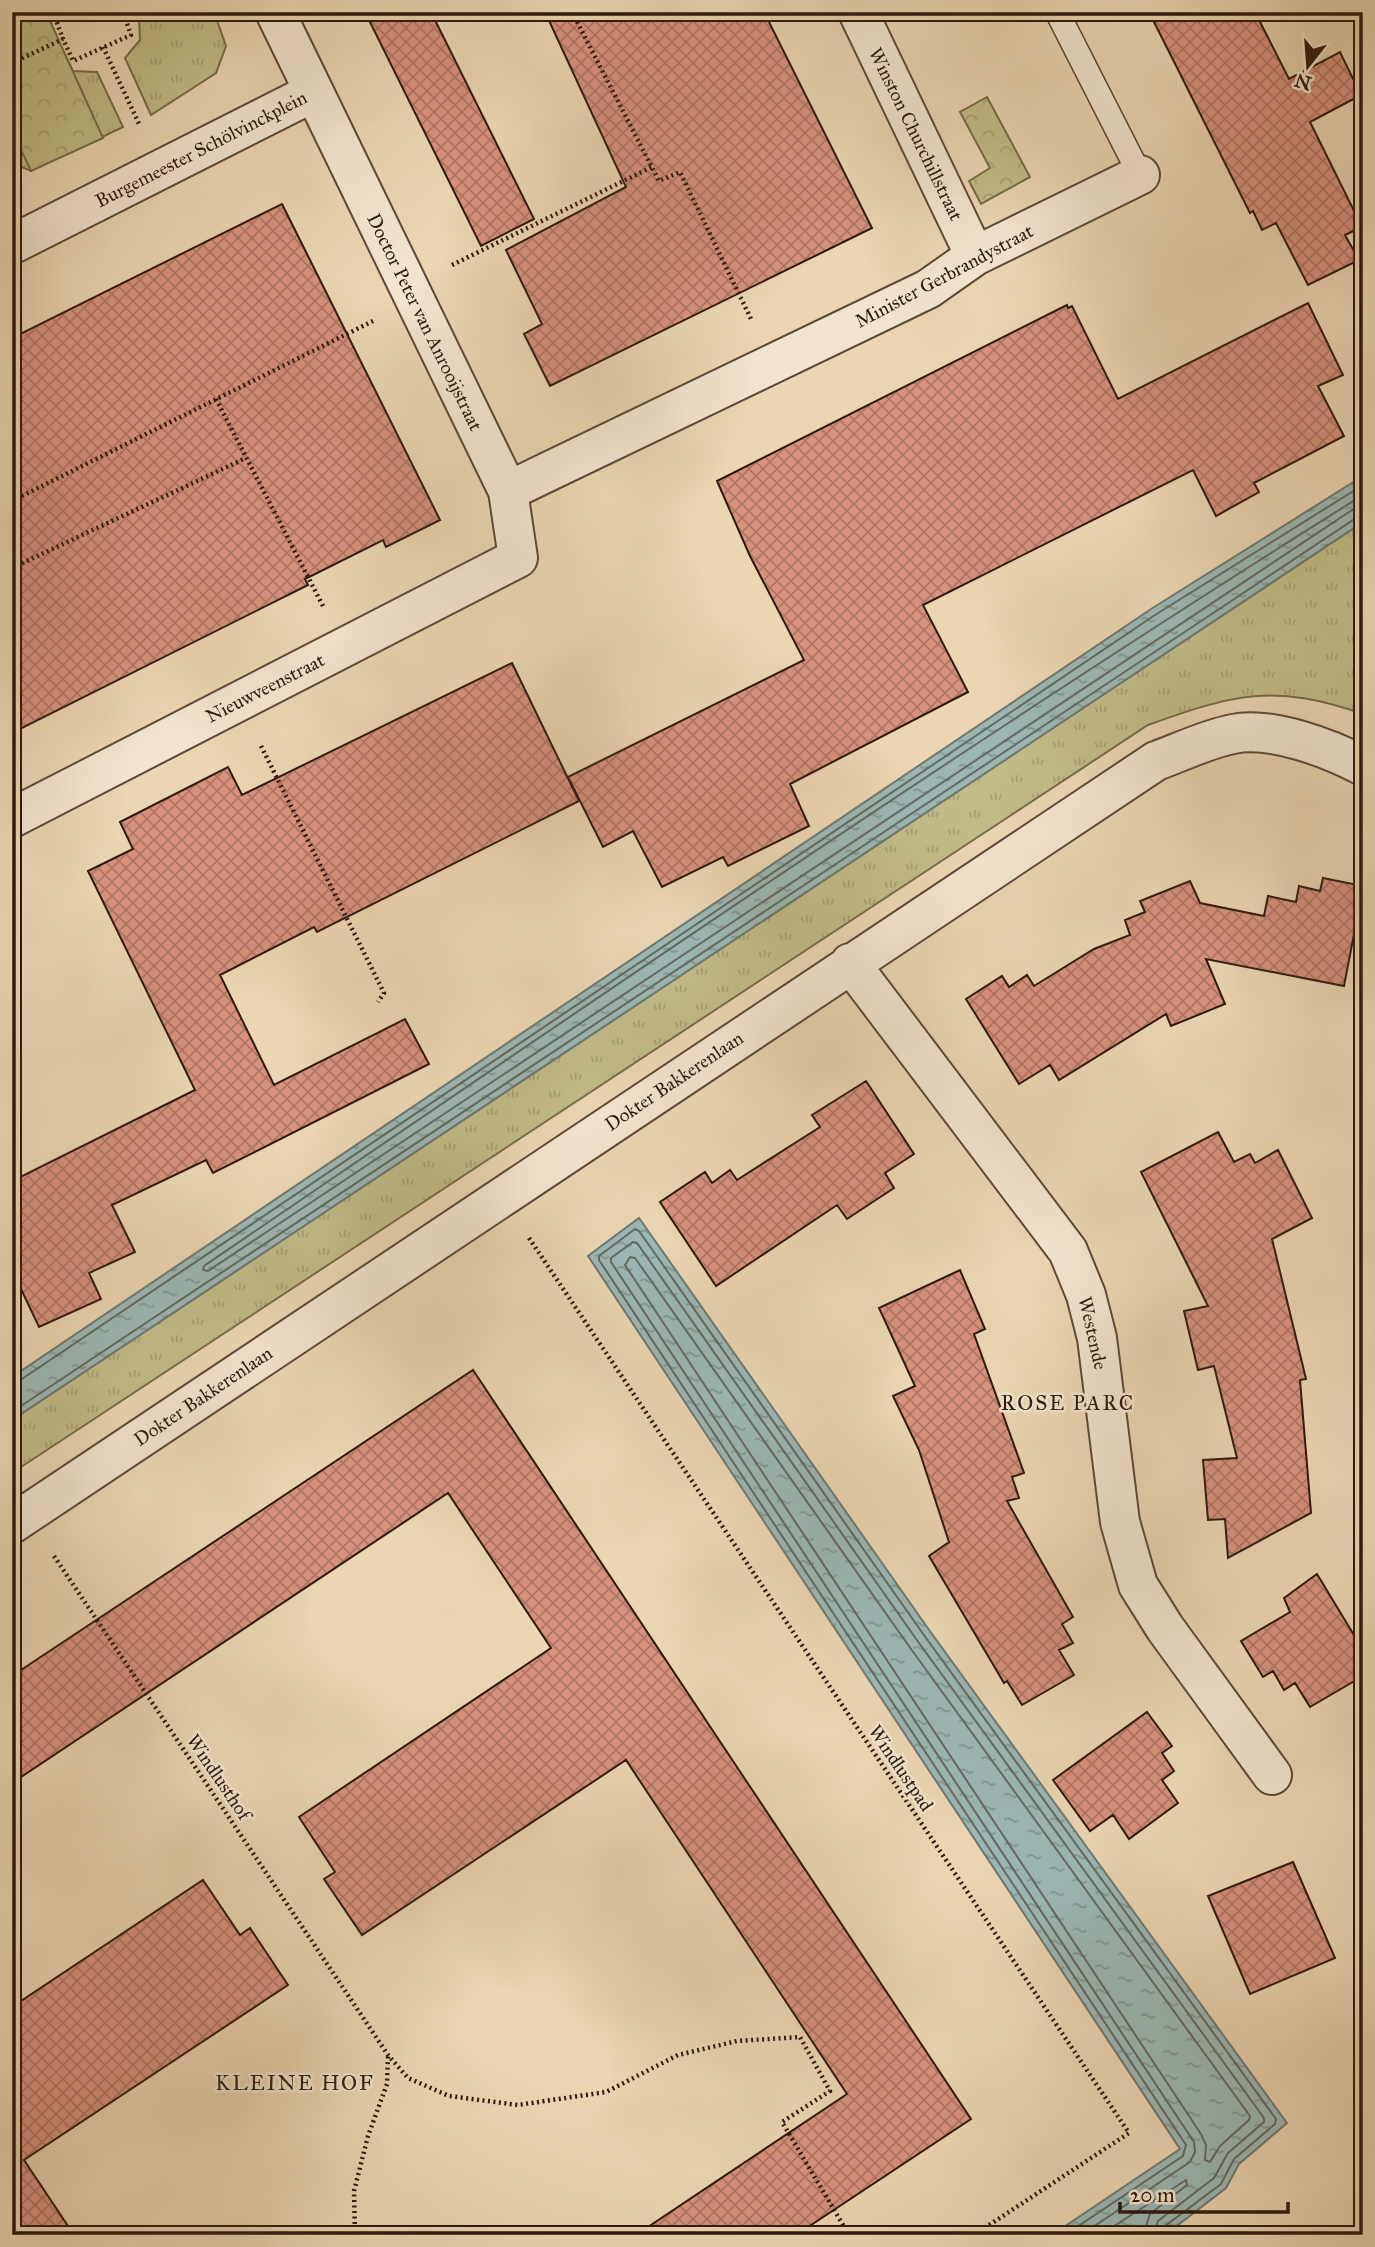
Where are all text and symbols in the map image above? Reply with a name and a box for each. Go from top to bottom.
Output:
north arrow [1274,32,1344,102]
street label: Winston Churchillstraat [864,44,968,224]
text: N [1292,68,1314,95]
street label: Burgemeester Schölvinckplein [91,86,311,213]
street label: Doctor Peter van Anrooijstraat [362,210,488,435]
street label: Minister Gerbrandystraat [851,219,1037,333]
street label: Nieuwveenstraat [202,648,328,728]
street label: Dokter Bakkerenlaan [600,1026,748,1136]
street label: Westende [1073,1294,1113,1372]
street label: Dokter Bakkerenlaan [129,1341,277,1451]
district label: ROSE PARC [1001,1390,1135,1416]
street label: Windlustpad [864,1721,938,1816]
street label: Windlusthof [182,1730,258,1826]
district label: KLEINE HOF [215,2070,375,2096]
scale bar [1120,2170,1288,2214]
text: 20 m [1130,2182,1175,2208]

